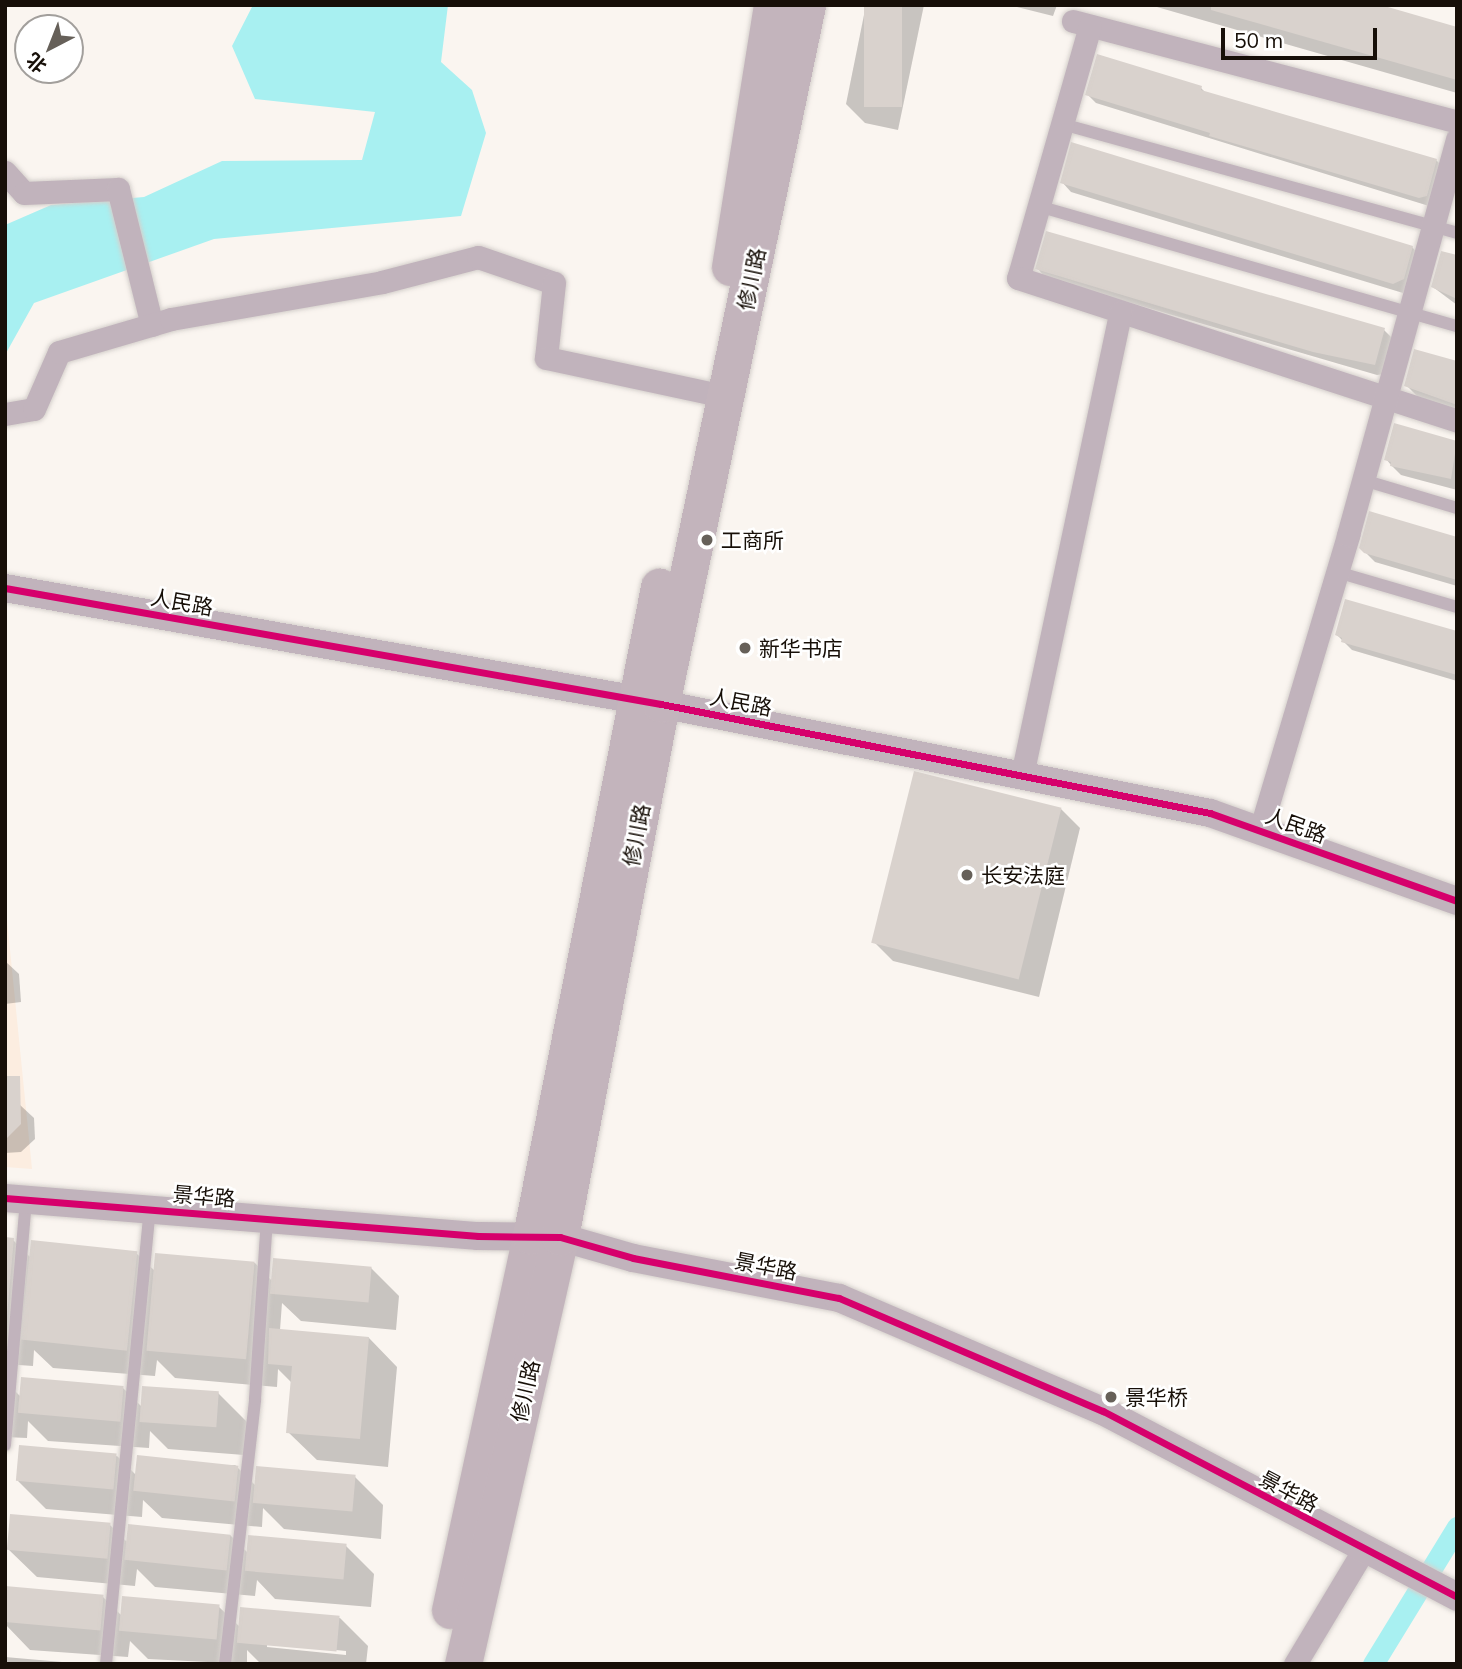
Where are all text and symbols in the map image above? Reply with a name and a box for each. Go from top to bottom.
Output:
north arrow [14,14,84,84]
scale bar [1224,14,1380,58]
text: 50 m [1234,27,1283,53]
text: 北 [21,48,51,78]
street label: 修川路 [732,246,770,312]
place label: 工商所 [721,527,784,553]
marker: 工商所 [699,532,715,548]
street label: 人民路 [149,584,215,620]
place label: 新华书店 [759,635,843,661]
marker: 新华书店 [737,640,753,656]
street label: 人民路 [708,684,774,720]
street label: 修川路 [618,802,654,868]
street label: 人民路 [1262,802,1330,848]
place label: 长安法庭 [981,862,1065,888]
marker: 长安法庭 [959,867,975,883]
street label: 景华路 [172,1181,236,1211]
street label: 景华路 [733,1248,799,1284]
street label: 修川路 [506,1357,544,1425]
place label: 景华桥 [1125,1384,1188,1410]
marker: 景华桥 [1103,1389,1119,1405]
street label: 景华路 [1255,1465,1323,1517]

